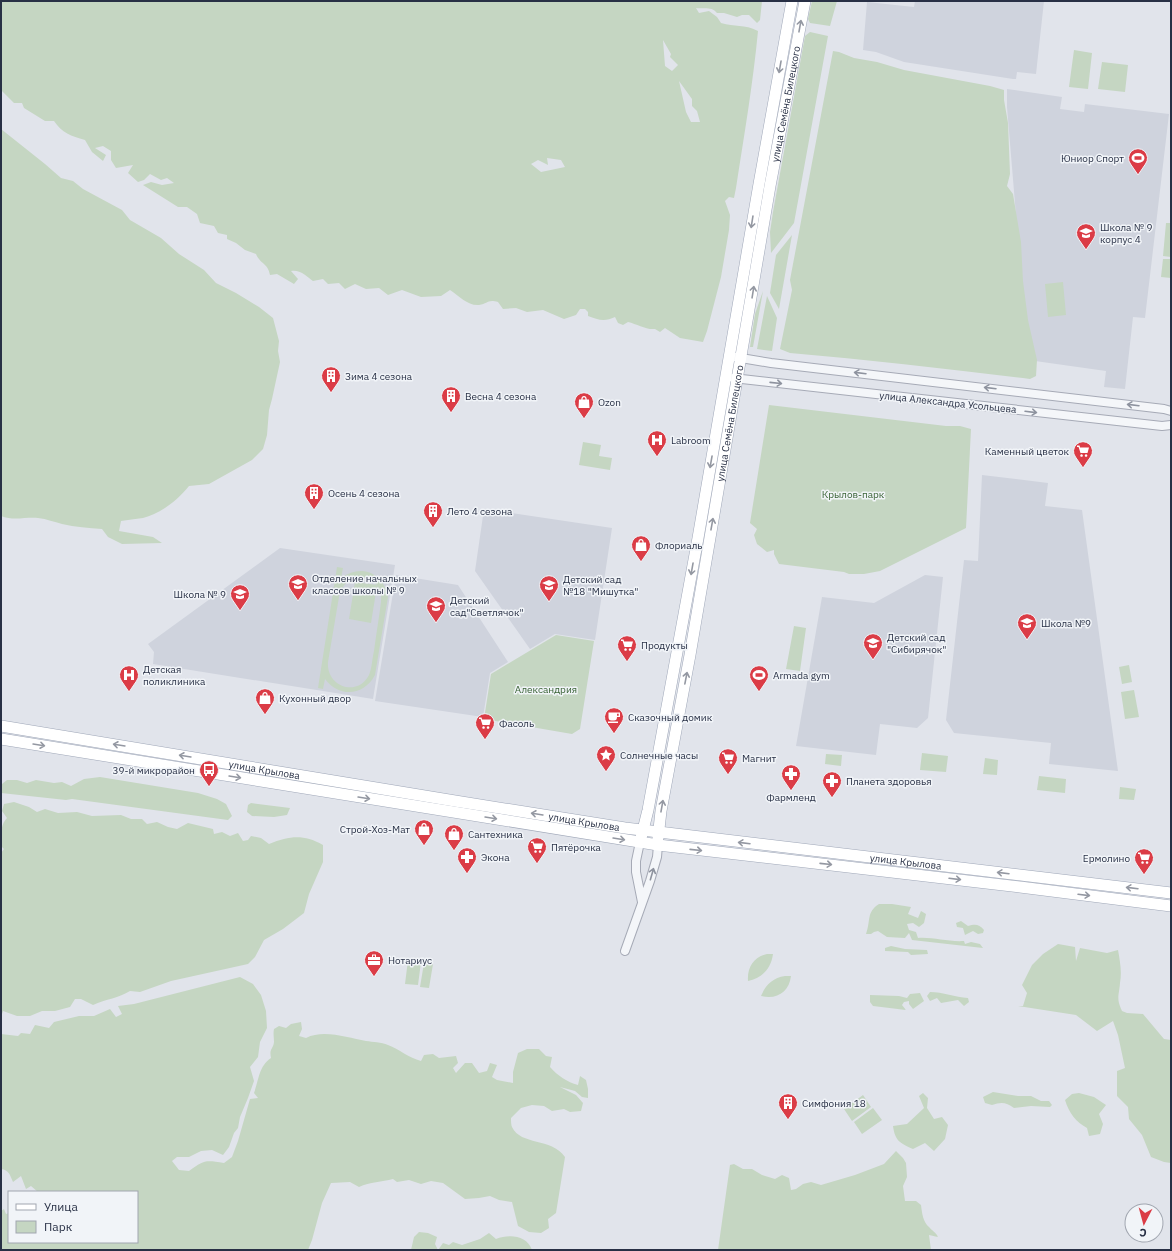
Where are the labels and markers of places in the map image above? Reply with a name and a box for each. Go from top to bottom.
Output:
sports icon: Юниор Спорт [1127,147,1149,175]
place label: Юниор Спорт [1061,152,1124,165]
place label: Школа № 9 корпус 4 [1100,221,1152,246]
school or university icon: Школа № 9 корпус 4 [1075,222,1097,250]
building icon: Зима 4 сезона [320,365,342,393]
place label: Зима 4 сезона [345,370,413,383]
building icon: Весна 4 сезона [440,385,462,413]
place label: Весна 4 сезона [465,390,537,403]
shop icon: Ozon [573,391,595,419]
place label: Ozon [598,396,621,409]
hospital icon: Labroom [646,429,668,457]
place label: Labroom [671,434,711,447]
supermarket icon: Каменный цветок [1072,440,1094,468]
place label: Каменный цветок [985,445,1069,458]
building icon: Осень 4 сезона [303,482,325,510]
place label: Осень 4 сезона [328,487,400,500]
building icon: Лето 4 сезона [422,500,444,528]
place label: Лето 4 сезона [447,505,513,518]
shop icon: Флориаль [630,534,652,562]
place label: Флориаль [655,539,703,552]
place label: Отделение начальных классов школы № 9 [312,572,417,597]
school or university icon: Отделение начальных классов школы № 9 [287,573,309,601]
place label: Детский сад №18 "Мишутка" [563,573,638,598]
school or university icon: Детский сад №18 "Мишутка" [538,574,560,602]
school or university icon: Школа № 9 [229,583,251,611]
place label: Школа № 9 [174,588,226,601]
place label: Детский сад"Светлячок" [450,594,524,619]
school or university icon: Детский сад"Светлячок" [425,595,447,623]
school or university icon: Школа №9 [1016,612,1038,640]
place label: Школа №9 [1041,617,1091,630]
place label: Детский сад "Сибирячок" [887,631,947,656]
school or university icon: Детский сад "Сибирячок" [862,632,884,660]
supermarket icon: Продукты [616,634,638,662]
place label: Продукты [641,639,688,652]
place label: Детская поликлиника [143,663,206,688]
hospital icon: Детская поликлиника [118,664,140,692]
sports icon: Armada gym [748,664,770,692]
place label: Armada gym [773,669,830,682]
shop icon: Кухонный двор [254,687,276,715]
place label: Кухонный двор [279,692,351,705]
cafe icon: Сказочный домик [603,706,625,734]
place label: Сказочный домик [628,711,713,724]
supermarket icon: Фасоль [474,712,496,740]
place label: Фасоль [499,717,534,730]
place icon: Солнечные часы [595,744,617,772]
supermarket icon: Магнит [717,747,739,775]
place label: Солнечные часы [620,749,698,762]
place label: Магнит [742,752,777,765]
bus stop icon: 39-й микрорайон [198,759,220,787]
pharmacy icon: Фармленд [780,763,802,791]
place label: 39-й микрорайон [113,764,195,777]
pharmacy icon: Планета здоровья [821,770,843,798]
place label: Планета здоровья [846,775,932,788]
place label: Фармленд [766,791,816,804]
shop icon: Строй-Хоз-Мат [413,818,435,846]
place label: Строй-Хоз-Мат [340,823,410,836]
shop icon: Сантехника [443,823,465,851]
place label: Сантехника [468,828,524,841]
supermarket icon: Пятёрочка [526,836,548,864]
place label: Пятёрочка [551,841,602,854]
pharmacy icon: Экона [456,846,478,874]
supermarket icon: Ермолино [1133,847,1155,875]
place label: Экона [481,851,510,864]
place label: Ермолино [1083,852,1130,865]
office icon: Нотариус [363,949,385,977]
place label: Нотариус [388,954,432,967]
building icon: Симфония 18 [777,1092,799,1120]
place label: Симфония 18 [802,1097,866,1110]

